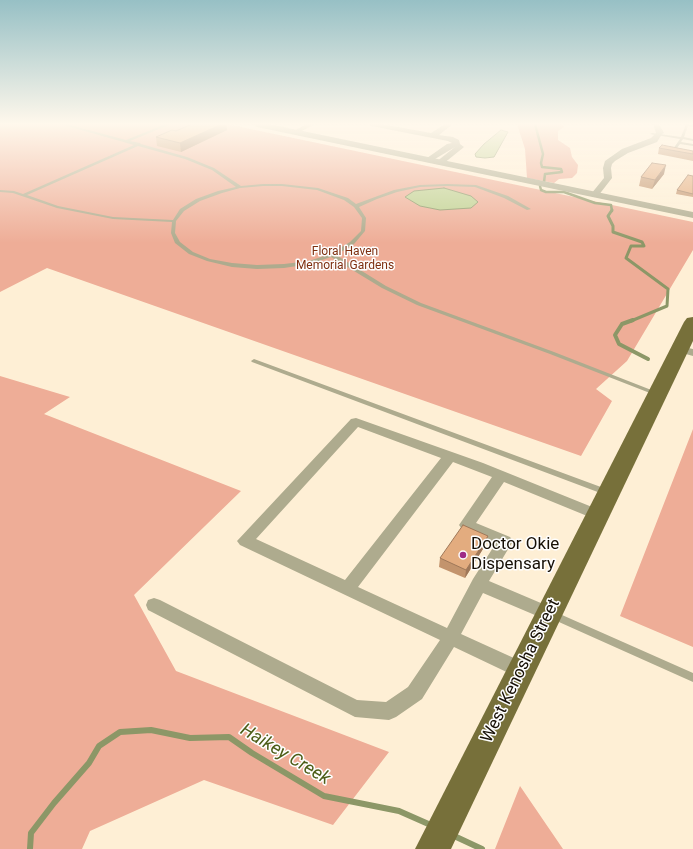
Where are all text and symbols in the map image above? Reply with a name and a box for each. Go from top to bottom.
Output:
park label: Floral Haven Memorial Gardens [296,245,394,273]
place label: Doctor Okie Dispensary [471,535,559,575]
marker: Doctor Okie Dispensary [458,550,468,560]
street label: West Kenosha Street [477,596,565,746]
water label: Haikey Creek [236,720,334,790]

